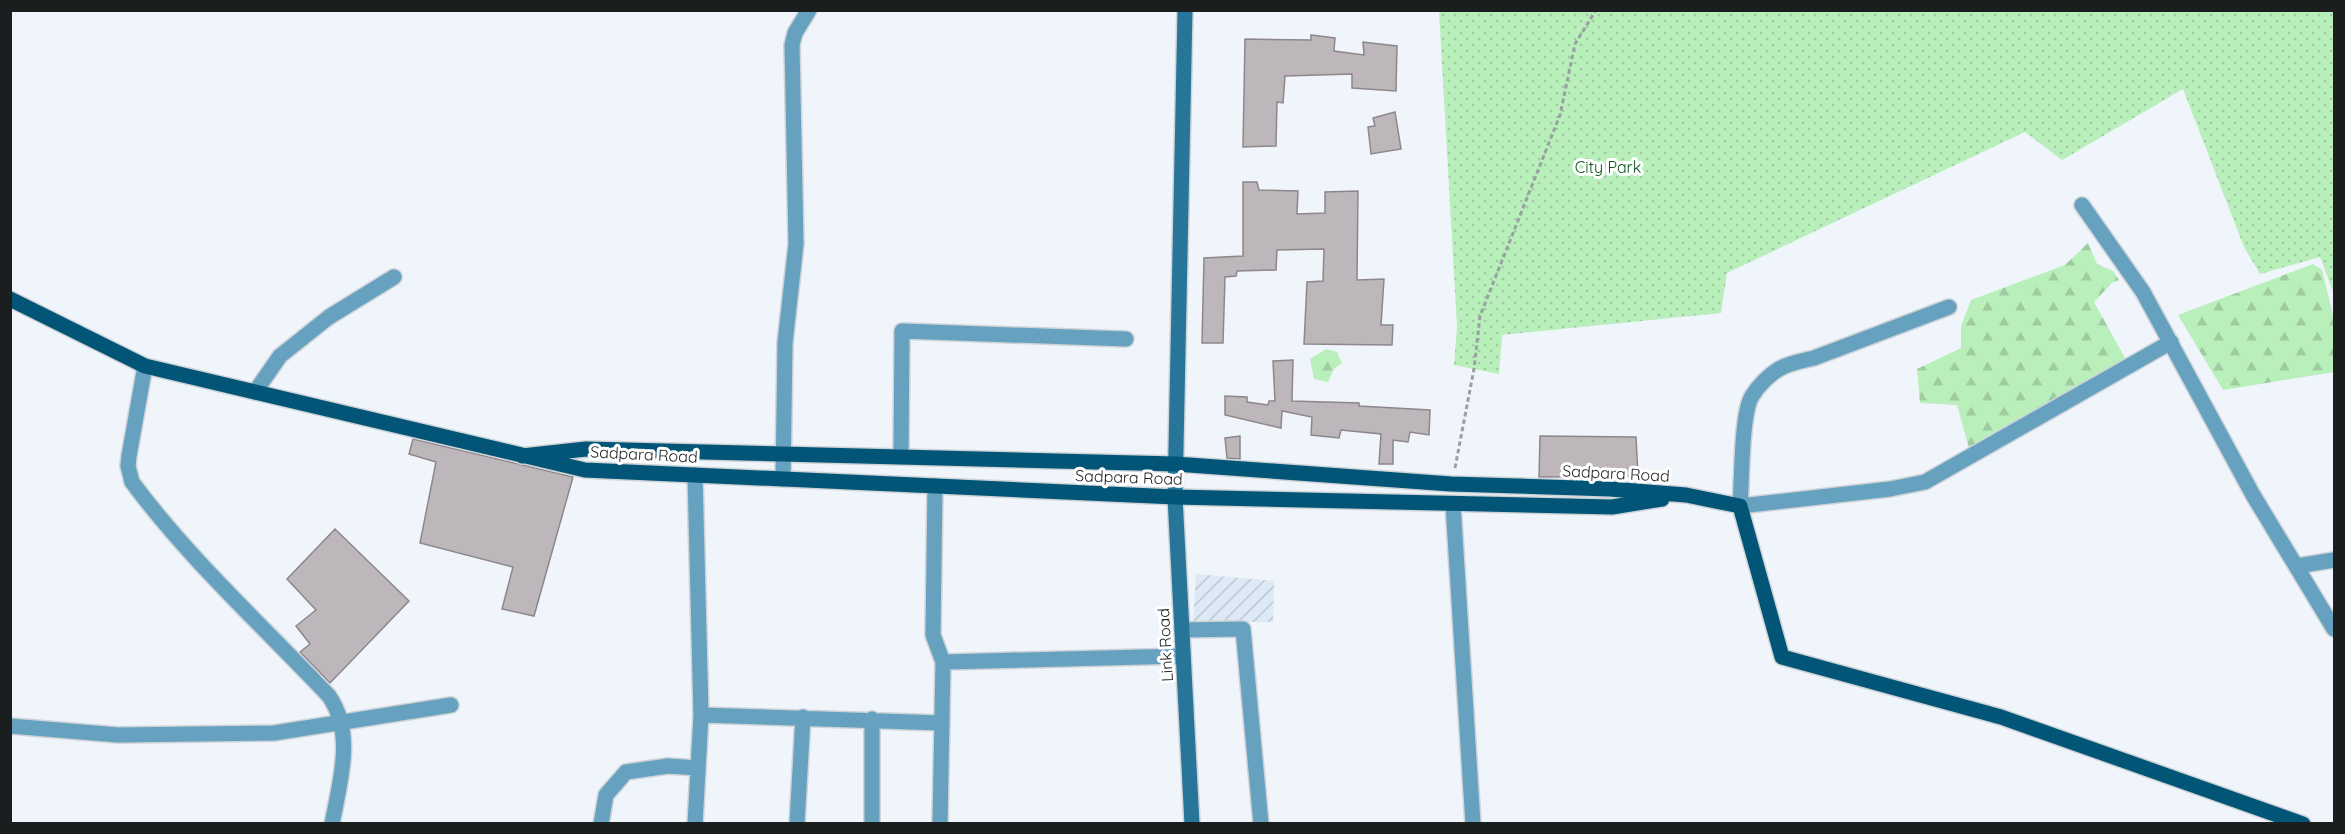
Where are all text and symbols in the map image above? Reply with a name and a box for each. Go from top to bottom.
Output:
park label: City Park [1575,157,1641,177]
street label: Sadpara Road [590,441,698,467]
street label: Sadpara Road [1562,460,1670,486]
street label: Sadpara Road [1075,465,1183,489]
street label: Link Road [1153,608,1177,682]

